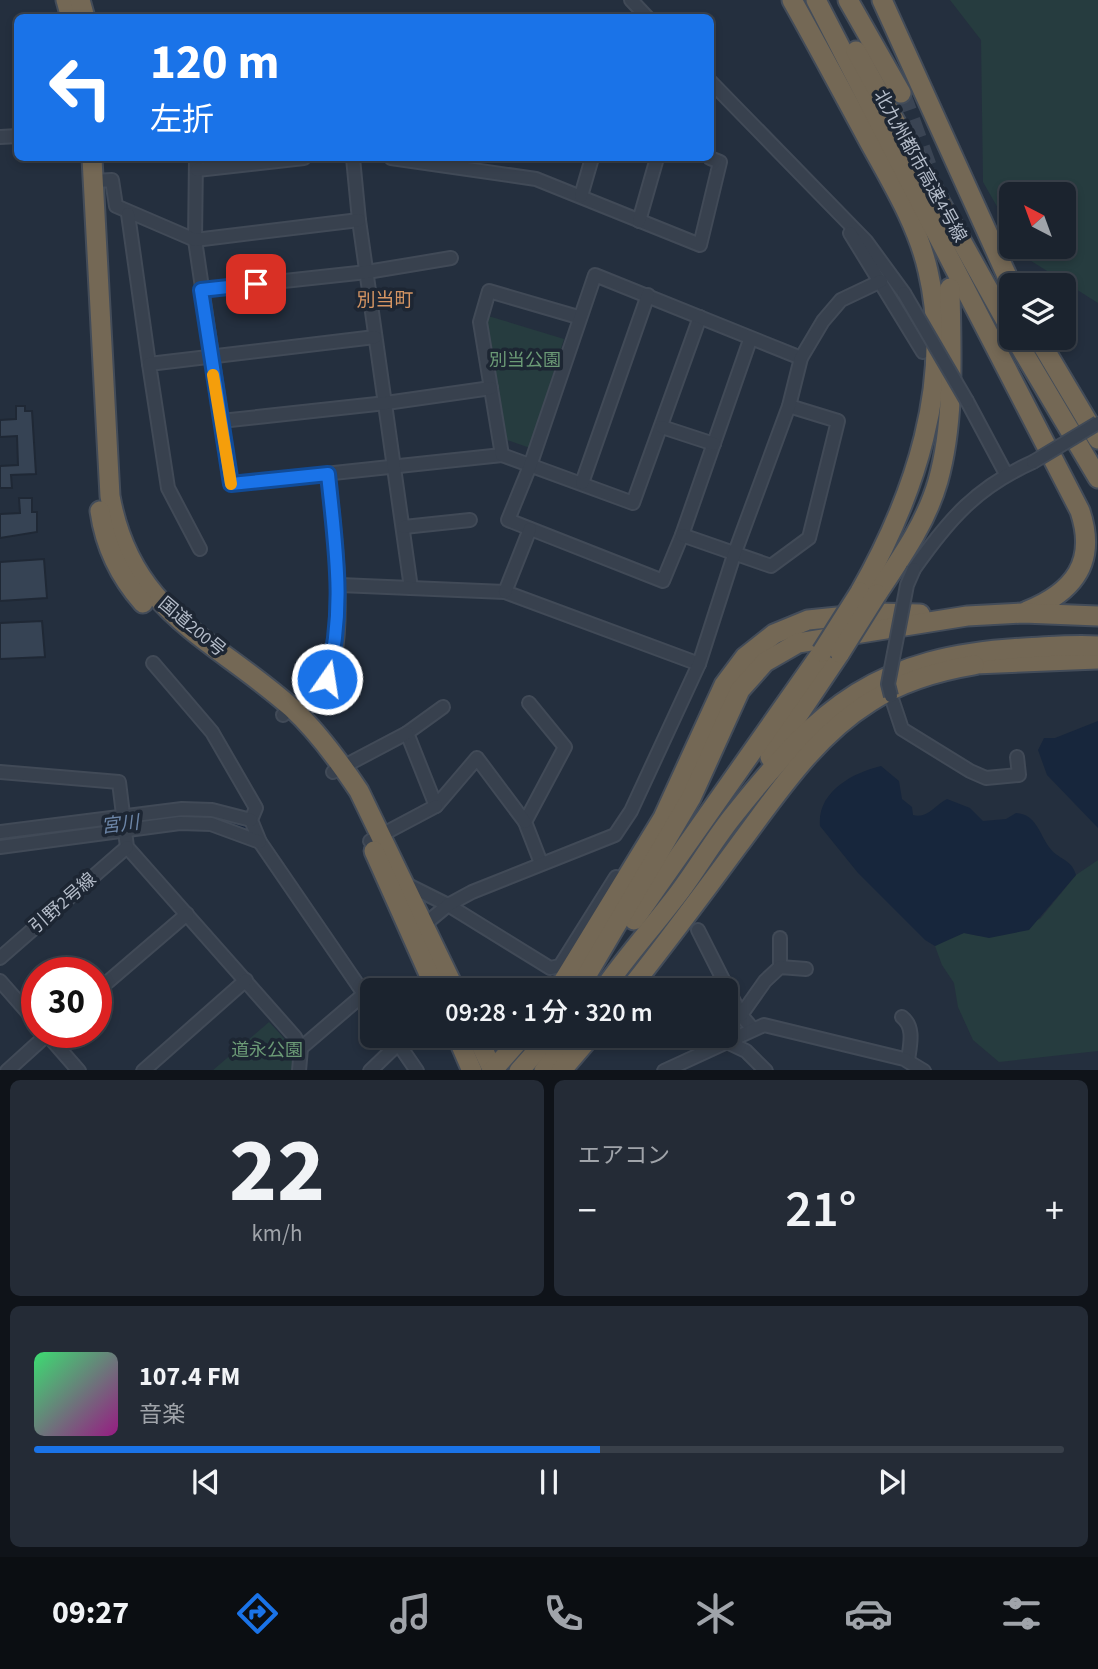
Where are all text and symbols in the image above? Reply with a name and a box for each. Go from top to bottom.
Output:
text: 120 m [150,28,279,98]
icon: left [35,42,126,133]
street label: 北九州都市高速4号線 [868,85,972,247]
text: 左折 [150,97,214,143]
north arrow [999,182,1076,259]
map controls [999,182,1076,350]
pin [226,254,286,314]
icon: arrive [237,265,275,303]
button: layers [999,273,1076,350]
district label: 別当町 [356,287,414,314]
park label: 別当公園 [489,348,561,373]
street label: 国道200号 [153,591,231,663]
position arrow [290,642,364,716]
water label: 宮川 [99,809,142,841]
street label: 引野2号線 [24,867,102,939]
speed limit sign: 30 [21,957,112,1048]
text: 09:28 · 1 分 · 320 m [445,994,653,1031]
park label: 道永公園 [231,1038,303,1063]
text: 22 [229,1107,325,1236]
text: エアコン [578,1139,670,1172]
text: 21° [785,1173,857,1247]
text: − [578,1184,597,1238]
text: + [1045,1184,1064,1238]
text: km/h [251,1217,303,1250]
text: 107.4 FM [139,1358,240,1395]
text: 音楽 [139,1398,185,1431]
icon: previous [187,1463,225,1501]
icon: pause [530,1463,568,1501]
icon: next [873,1463,911,1501]
icon: directions [233,1589,282,1638]
icon: music [386,1589,435,1638]
icon: phone [539,1589,588,1638]
icon: climate [691,1589,740,1638]
icon: car [844,1589,893,1638]
icon: filters [997,1589,1046,1638]
text: 09:27 [52,1590,129,1636]

